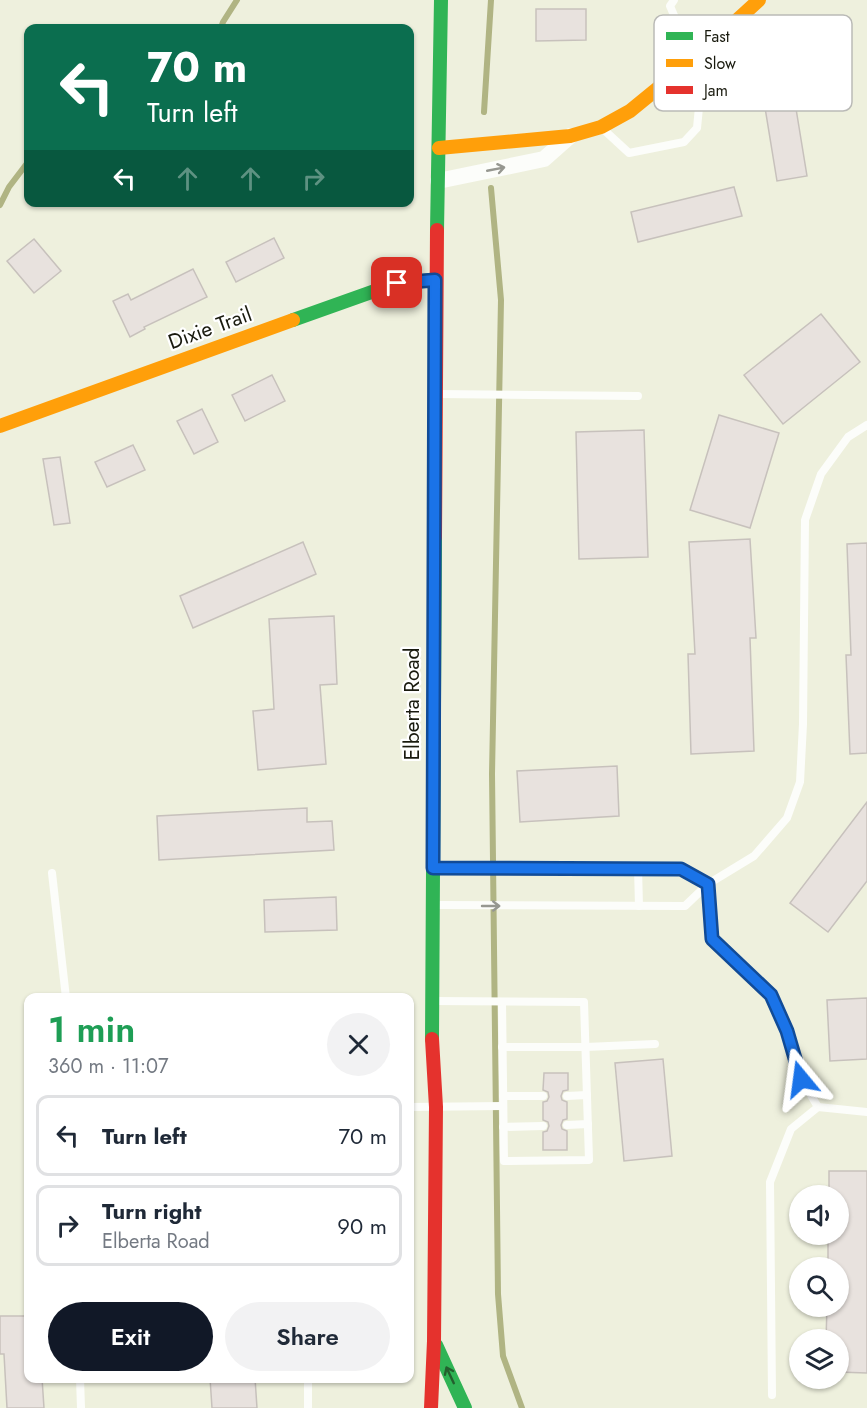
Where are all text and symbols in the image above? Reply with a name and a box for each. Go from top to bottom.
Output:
legend [654,15,852,111]
text: Fast [704,25,730,48]
text: 70 m [147,37,247,98]
icon: left [48,48,126,126]
text: Slow [704,52,736,75]
text: Jam [702,79,728,102]
text: Turn left [147,93,237,132]
icon: left [108,162,141,195]
icon: ahead [171,162,204,195]
icon: ahead [234,162,267,195]
icon: right [297,162,330,195]
one-way arrow [485,163,505,174]
pin [371,257,422,308]
icon: arrive [380,266,413,299]
street label: Dixie Trail [164,299,256,357]
street label: Elberta Road [397,647,427,761]
one-way arrow [480,900,500,912]
text: 1 min [48,1003,135,1055]
button: close [327,1013,390,1076]
position arrow [769,1047,833,1111]
text: 360 m · 11:07 [48,1052,169,1081]
icon: left [51,1119,84,1152]
text: Turn left [102,1120,187,1152]
text: 70 m [338,1120,387,1152]
map controls [789,1185,849,1389]
button: sound [789,1185,849,1245]
text: Turn right [102,1195,202,1227]
icon: right [51,1209,84,1242]
text: 90 m [337,1210,387,1242]
text: Elberta Road [102,1227,210,1256]
button: search [789,1257,849,1317]
button: Exit [48,1302,213,1371]
button: Share [225,1302,390,1371]
button: layers [789,1329,849,1389]
one-way arrow [443,1366,455,1384]

